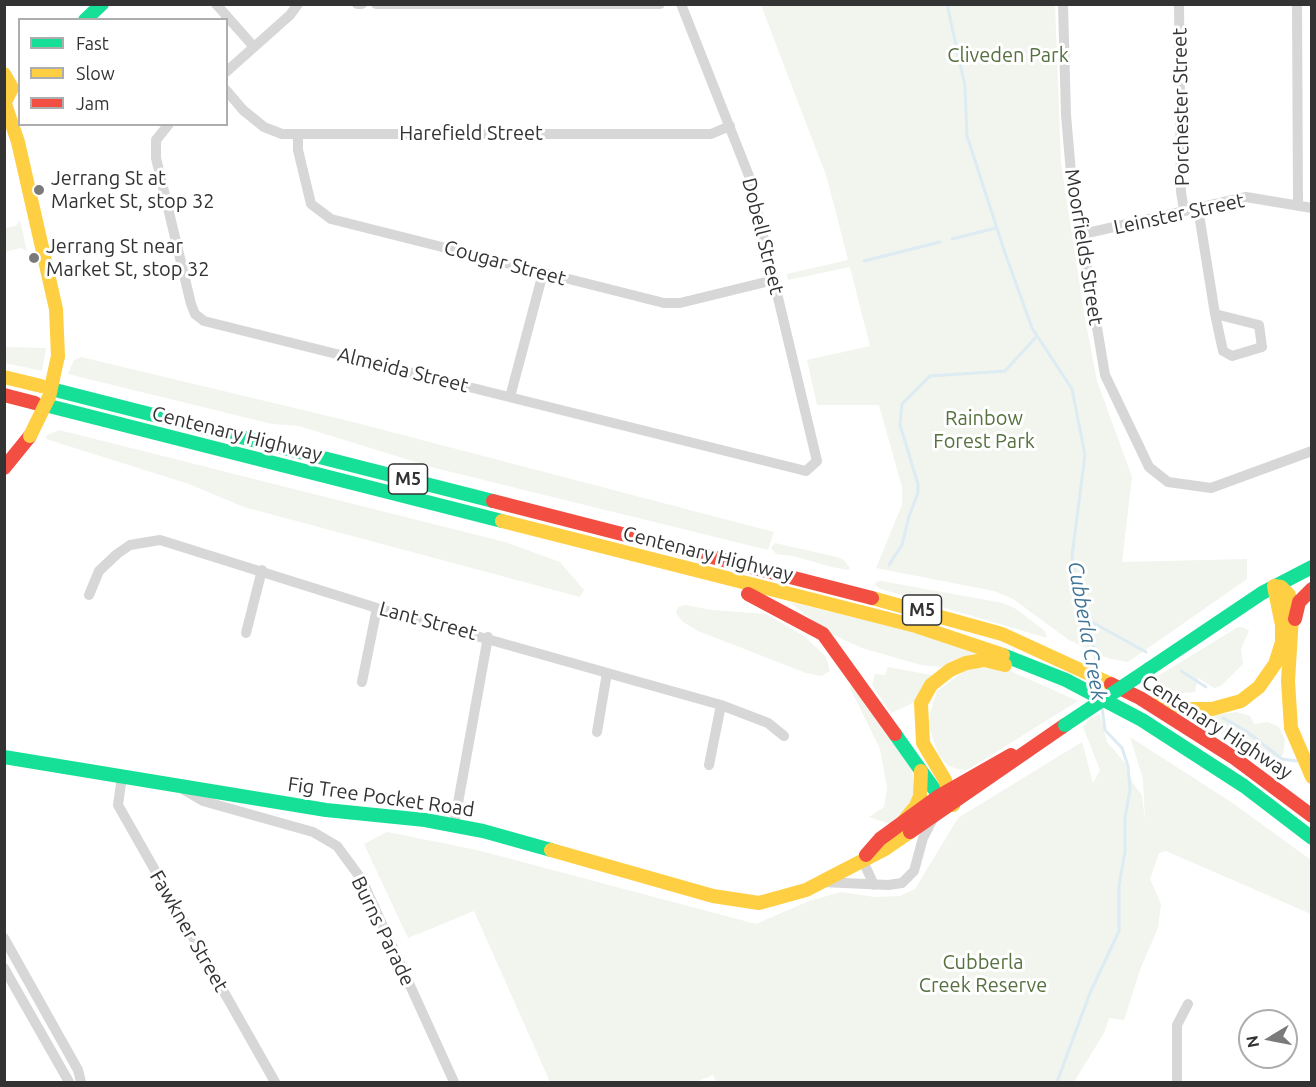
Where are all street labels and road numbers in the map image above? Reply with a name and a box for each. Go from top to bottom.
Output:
street label: Porchester Street [1168,28,1194,186]
street label: Harefield Street [399,121,543,145]
street label: Moorfields Street [1060,167,1108,327]
street label: Dobell Street [737,175,789,297]
street label: Leinster Street [1111,188,1247,240]
street label: Cougar Street [441,235,569,291]
street label: Almeida Street [335,342,471,398]
street label: Centenary Highway [149,401,325,467]
road number: M5 [388,464,428,494]
street label: Centenary Highway [620,521,796,587]
road number: M5 [902,595,942,625]
street label: Lant Street [377,596,479,646]
street label: Centenary Highway [1137,669,1297,785]
street label: Fig Tree Pocket Road [286,772,476,822]
street label: Fawkner Street [145,866,233,996]
street label: Burns Parade [346,872,420,990]

